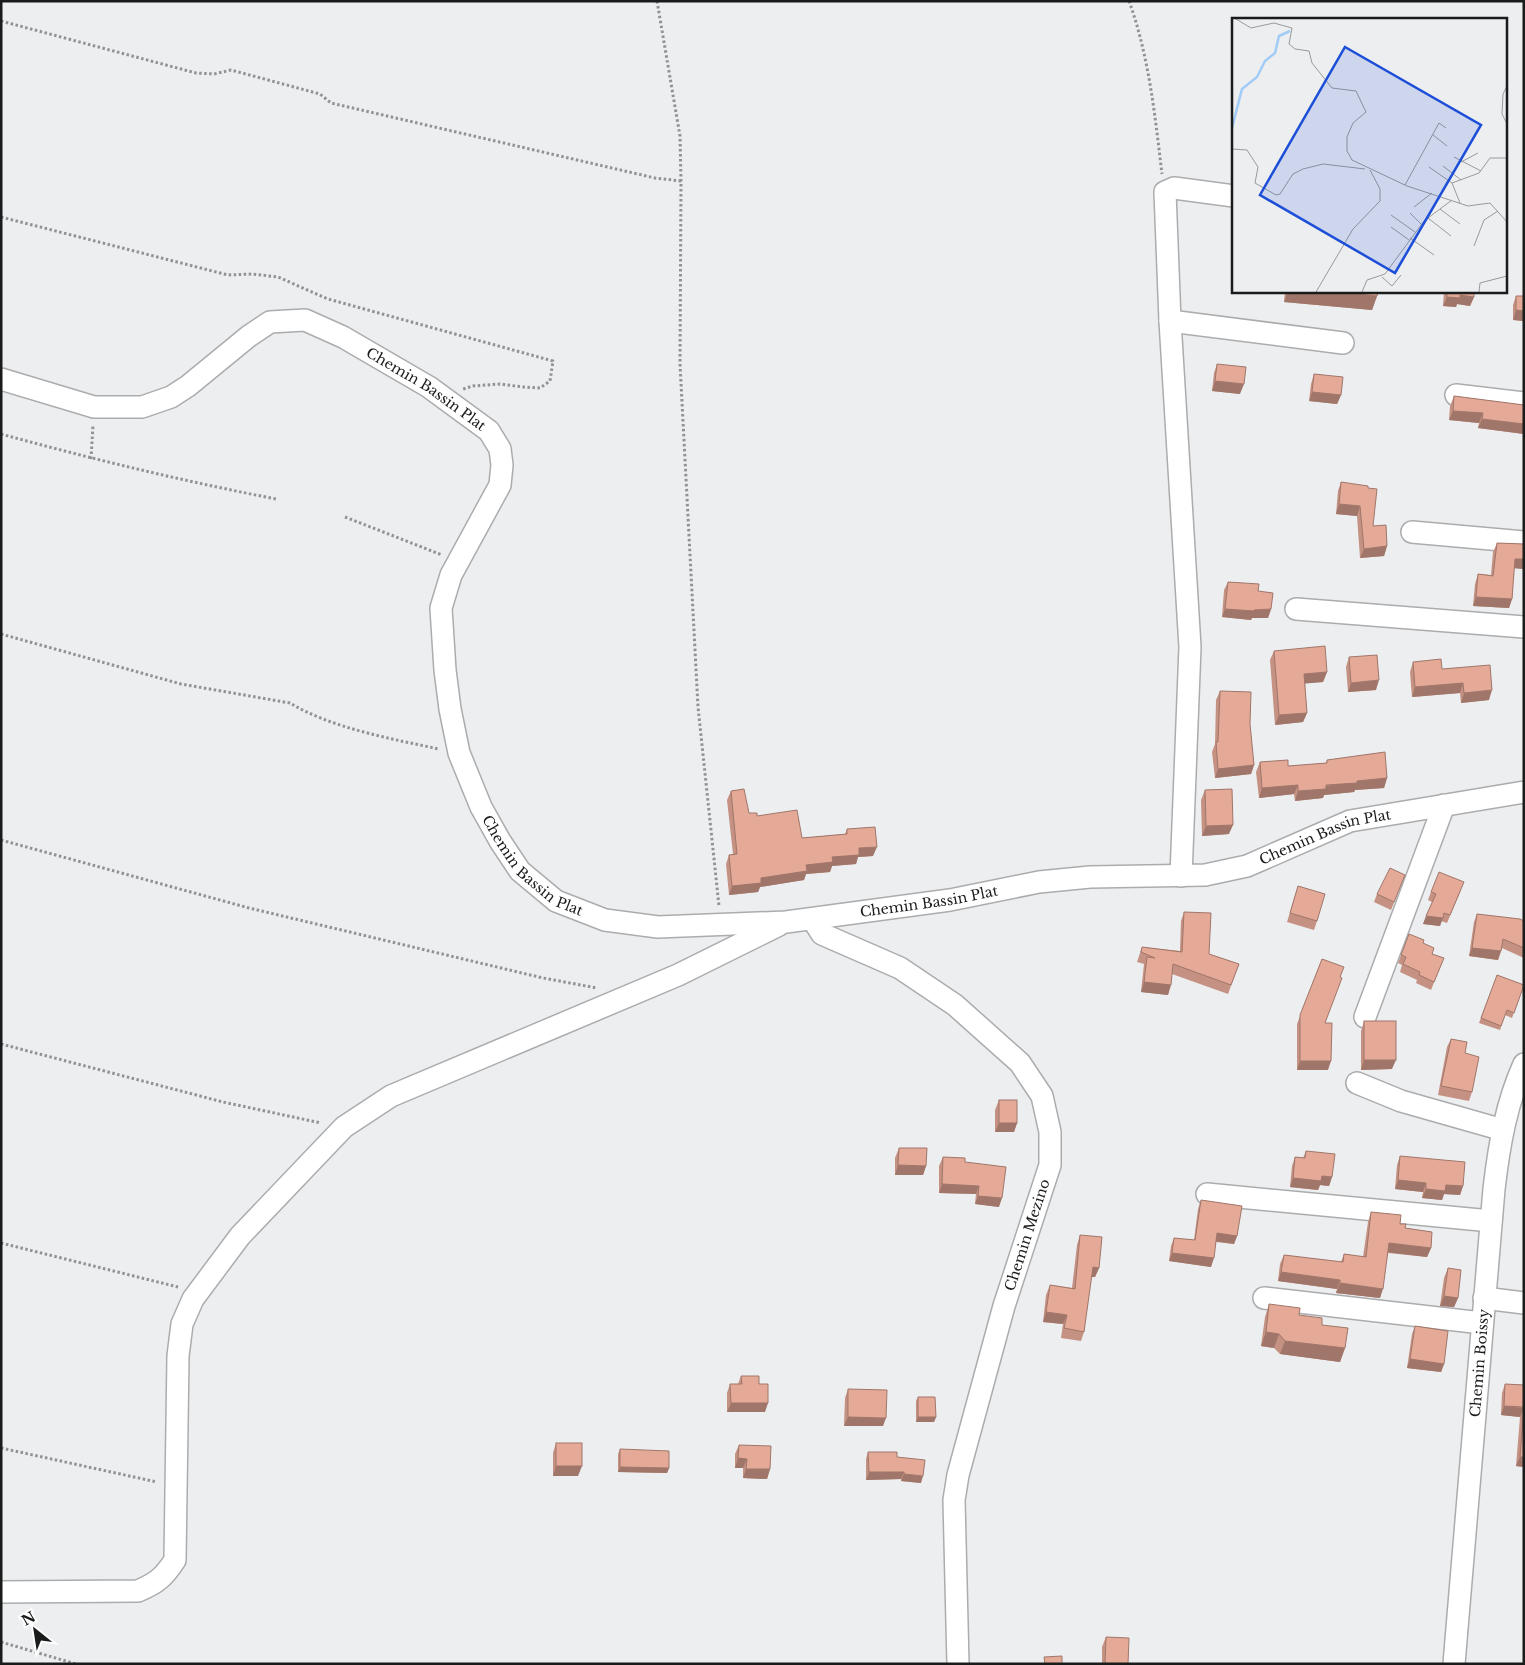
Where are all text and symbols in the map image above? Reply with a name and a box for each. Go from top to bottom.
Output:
inset map [1232,18,1508,292]
street label: Chemin Bassin Plat [363,344,490,435]
street label: Chemin Bassin Plat [1256,805,1393,869]
street label: Chemin Bassin Plat [478,812,586,920]
street label: Chemin Bassin Plat [859,881,1000,921]
street label: Chemin Mezino [1000,1177,1054,1293]
street label: Chemin Boissy [1466,1308,1493,1418]
north arrow [10,1605,60,1655]
text: N [18,1608,39,1630]

